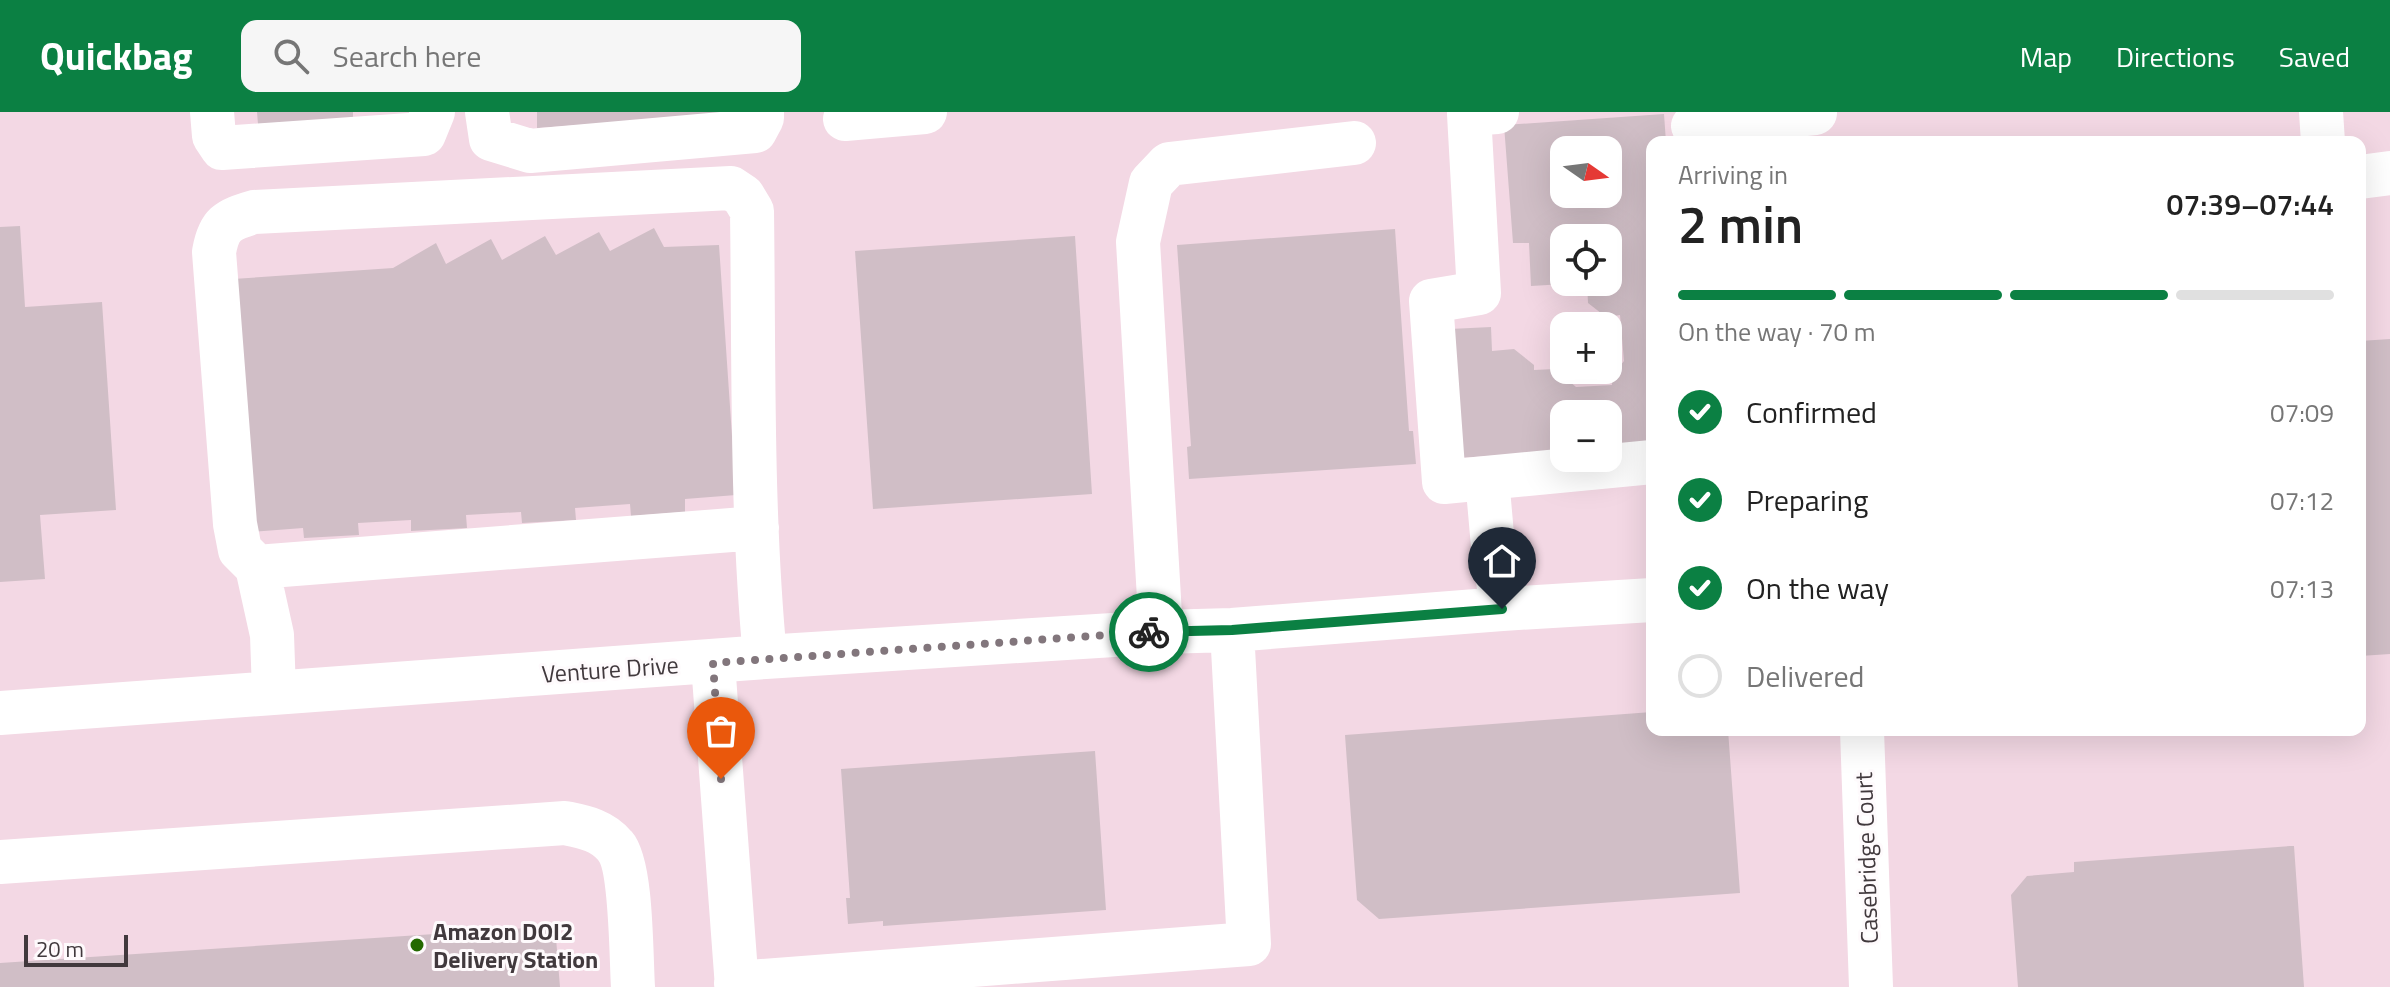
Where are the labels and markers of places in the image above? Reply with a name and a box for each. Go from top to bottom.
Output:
pin [1468,527,1536,609]
pin [687,697,755,779]
place label: Amazon DOI2 Delivery Station [433,913,598,977]
marker: Amazon DOI2 Delivery Station [408,936,426,954]

